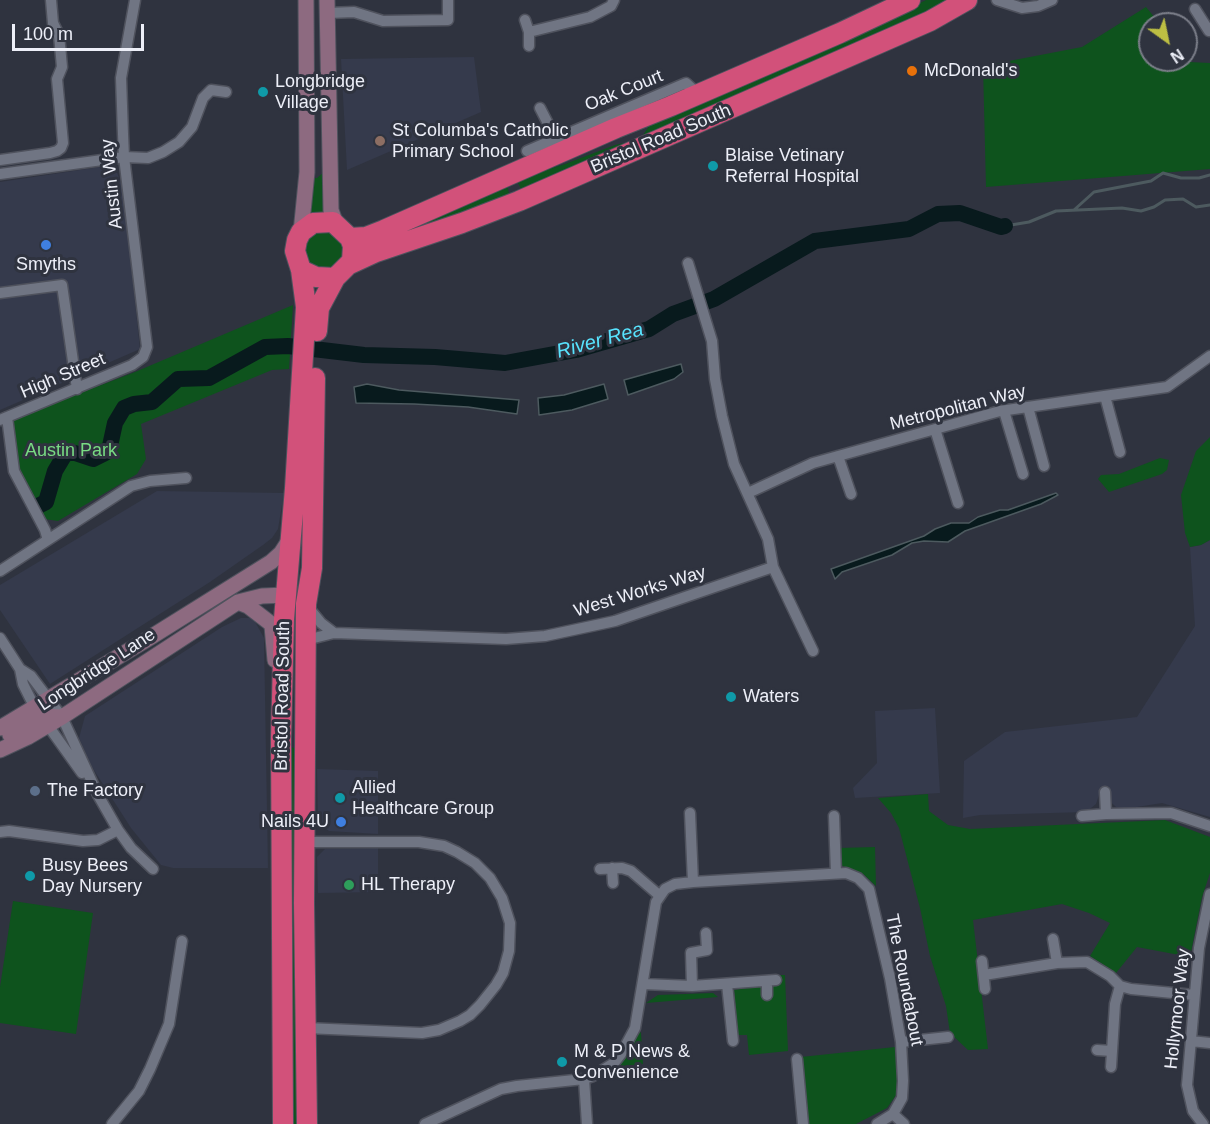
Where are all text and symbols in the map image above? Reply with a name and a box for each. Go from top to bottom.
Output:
scale bar [15,12,147,50]
north arrow [1138,12,1198,72]
text: 100 m [23,24,73,44]
text: N [1168,46,1186,66]
place label: McDonald's [924,60,1017,82]
marker: McDonald's [905,64,919,78]
street label: Oak Court [582,66,666,116]
place label: Longbridge Village [275,71,365,113]
marker: Longbridge Village [256,85,270,99]
street label: Bristol Road South [588,100,734,178]
place label: St Columba's Catholic Primary School [392,120,569,162]
marker: St Columba's Catholic Primary School [373,134,387,148]
street label: Austin Way [97,138,127,230]
place label: Blaise Vetinary Referral Hospital [725,145,859,188]
marker: Blaise Vetinary Referral Hospital [706,159,720,173]
marker: Smyths [39,238,53,252]
place label: Smyths [16,254,76,276]
water label: River Rea [554,318,646,364]
street label: High Street [17,348,109,404]
street label: Metropolitan Way [888,381,1028,435]
park label: Austin Park [25,440,117,462]
street label: West Works Way [571,562,709,622]
street label: Bristol Road South [271,621,295,771]
street label: Longbridge Lane [34,624,160,716]
place label: Waters [743,686,799,708]
marker: Waters [724,690,738,704]
place label: Allied Healthcare Group [352,777,494,820]
place label: The Factory [47,780,143,802]
marker: The Factory [28,784,42,798]
marker: Allied Healthcare Group [333,791,347,805]
place label: Nails 4U [261,811,329,833]
marker: Nails 4U [334,815,348,829]
place label: Busy Bees Day Nursery [42,855,142,898]
marker: Busy Bees Day Nursery [23,869,37,883]
place label: HL Therapy [361,874,455,896]
marker: HL Therapy [342,878,356,892]
street label: The Roundabout [881,912,927,1048]
street label: Hollymoor Way [1161,948,1195,1070]
place label: M & P News & Convenience [574,1041,690,1084]
marker: M & P News & Convenience [555,1055,569,1069]

